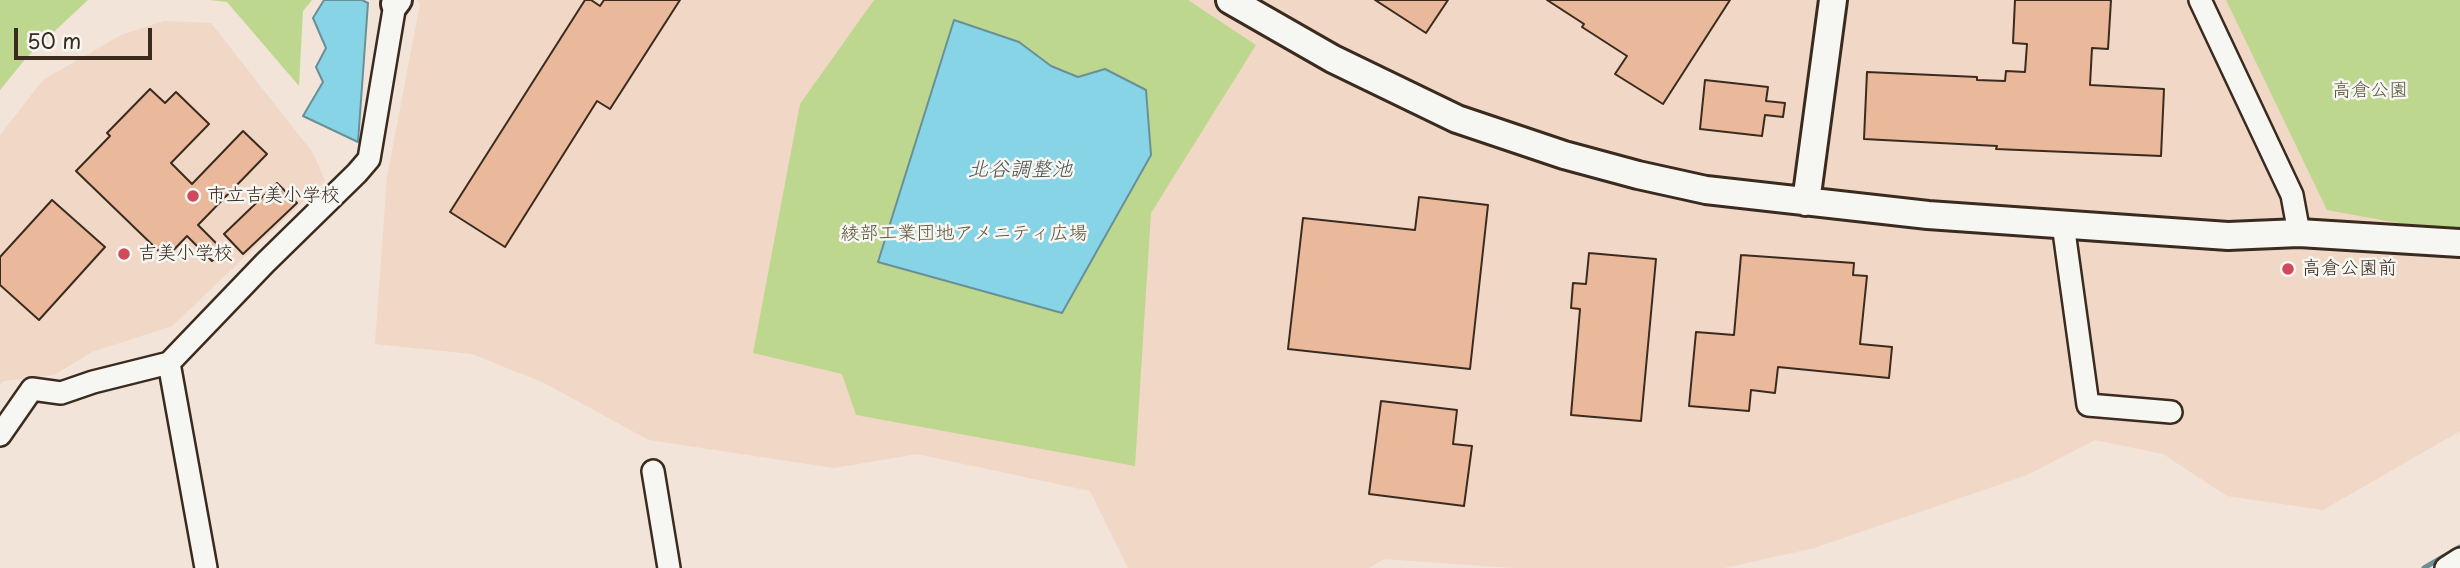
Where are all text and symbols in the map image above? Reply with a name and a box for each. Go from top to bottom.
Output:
scale bar [18,14,156,58]
text: 50 m [27,24,81,56]
park label: 高倉公園 [2332,80,2408,102]
water label: 北谷調整池 [968,157,1072,183]
place label: 市立吉美小学校 [207,185,340,207]
marker: 市立吉美小学校 [185,188,201,204]
park label: 綾部工業団地アメニティ広場 [841,223,1087,245]
place label: 吉美小学校 [138,243,233,265]
marker: 吉美小学校 [116,246,132,262]
place label: 高倉公園前 [2302,258,2397,280]
marker: 高倉公園前 [2280,261,2296,277]

